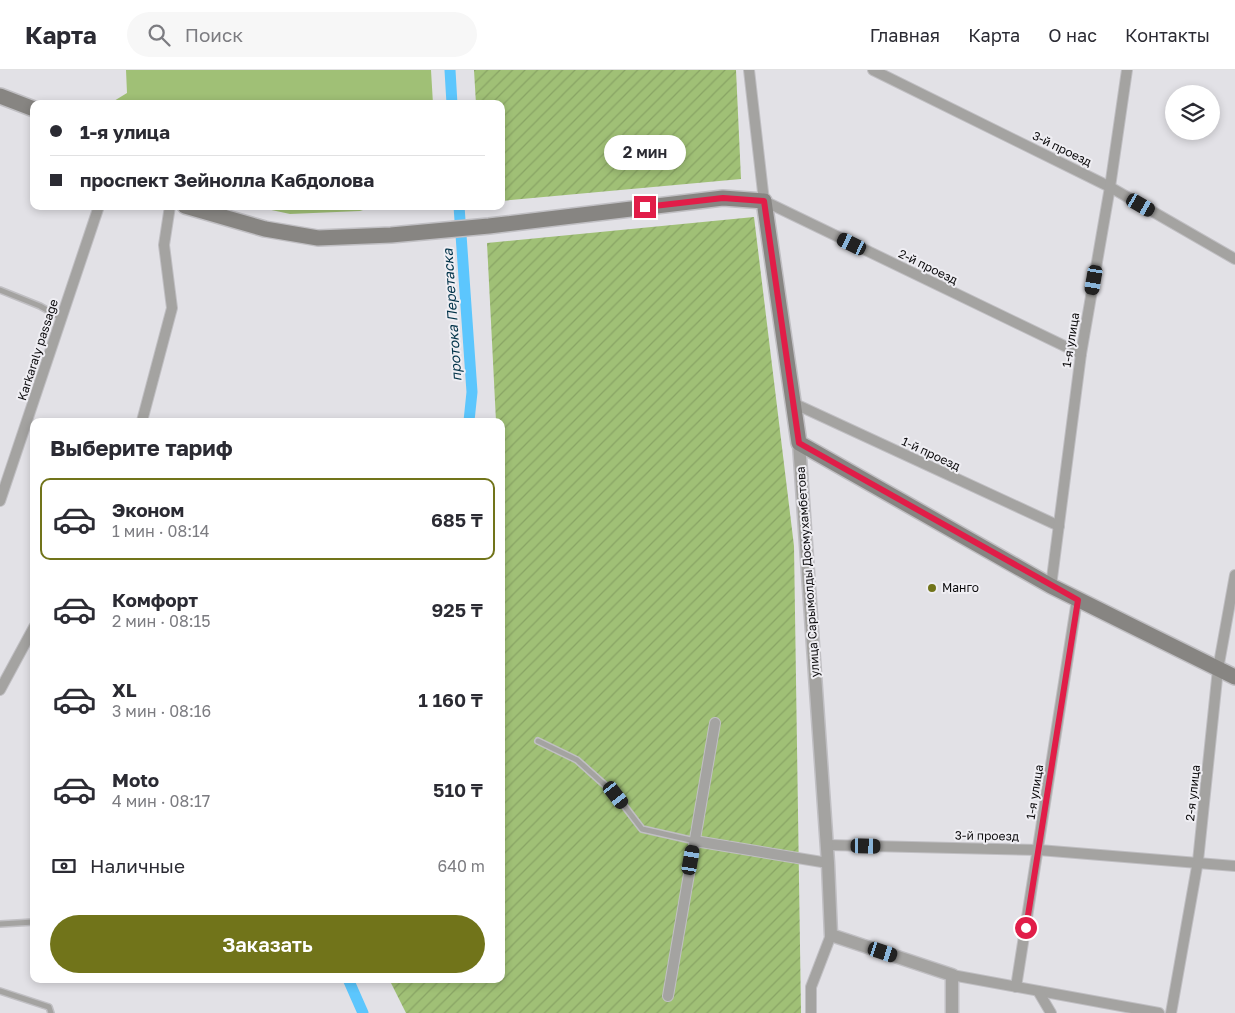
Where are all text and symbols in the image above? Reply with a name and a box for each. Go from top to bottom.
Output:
search box [127,12,477,57]
text: Карта [25,20,97,49]
icon: search [145,21,173,49]
text: Поиск [185,23,243,46]
text: Главная [870,24,940,46]
text: Карта [968,24,1020,46]
text: О нас [1048,24,1097,46]
text: Контакты [1125,24,1210,46]
map controls [1165,85,1220,140]
button: layers [1165,85,1220,140]
text: 1-я улица [80,120,170,143]
street label: 3-й проезд [1030,128,1094,169]
callout: 2 мин [604,134,686,170]
text: 2 мин [623,142,667,162]
text: проспект Зейнолла Кабдолова [80,168,374,191]
car [1124,191,1157,219]
route end [634,196,656,218]
car [835,231,868,257]
street label: 2-й проезд [896,246,960,287]
water label: протока Перетаска [438,247,465,382]
car [1084,264,1103,296]
street label: Karkaraly passage [14,297,61,402]
street label: 1-я улица [1059,311,1082,368]
street label: 1-й проезд [899,433,963,474]
text: Выберите тариф [50,434,233,461]
street label: улица Сарымолды Досмухамбетова [793,466,822,678]
icon: car [52,497,97,542]
text: Эконом [112,498,184,521]
text: 685 ₸ [431,508,483,531]
text: 1 мин · 08:14 [112,521,210,541]
place label: Манго [942,580,979,595]
marker: Манго [926,582,938,594]
icon: car [52,587,97,632]
text: Комфорт [112,588,198,611]
text: 925 ₸ [431,598,483,621]
text: 2 мин · 08:15 [112,611,211,631]
icon: car [52,677,97,722]
text: XL [112,678,137,701]
text: 1 160 ₸ [418,688,483,711]
text: 3 мин · 08:16 [112,701,211,721]
street label: 1-я улица [1023,763,1046,820]
street label: 2-я улица [1182,764,1203,822]
icon: car [52,767,97,812]
text: Moto [112,768,159,791]
text: 510 ₸ [433,778,483,801]
car [600,779,631,811]
text: 4 мин · 08:17 [112,791,210,811]
street label: 3-й проезд [955,827,1019,844]
car [850,838,881,854]
car [681,844,700,876]
icon: cash [50,852,78,880]
text: Наличные [90,854,185,877]
text: 640 m [437,856,485,876]
button: Заказать [50,915,485,973]
route start [1015,917,1037,939]
car [866,940,899,964]

